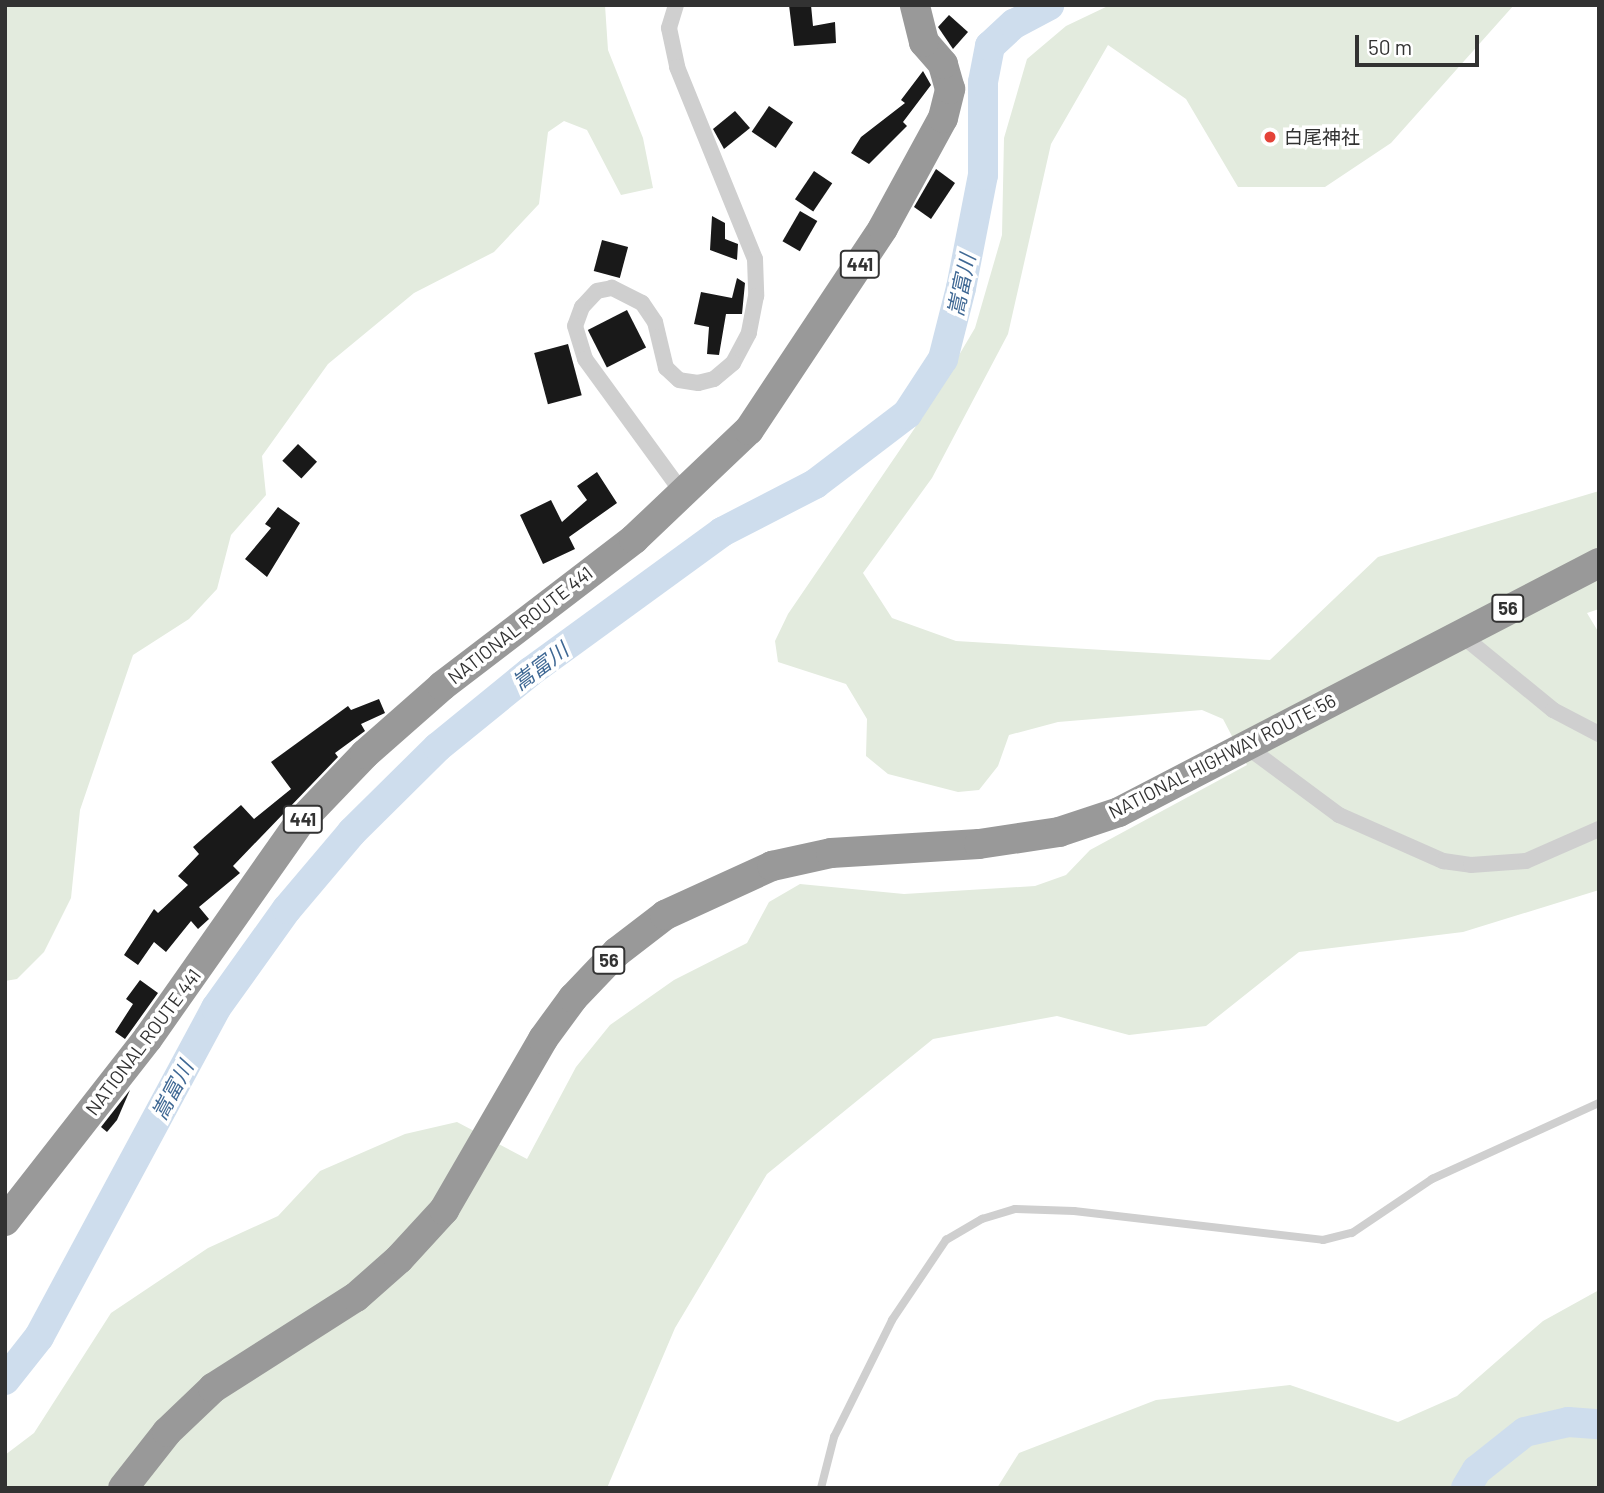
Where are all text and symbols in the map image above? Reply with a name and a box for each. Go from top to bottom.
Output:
scale bar [1359,21,1483,65]
text: 50 m [1368,34,1412,59]
place label: 白尾神社 [1284,126,1360,148]
marker: 白尾神社 [1262,129,1278,145]
road number: 441 [839,250,881,278]
water label: 嵩富川 [942,252,980,318]
street label: NATIONAL ROUTE 441 [443,561,597,689]
road number: 56 [1490,594,1526,622]
water label: 嵩富川 [507,637,573,695]
street label: NATIONAL HIGHWAY ROUTE 56 [1104,689,1340,823]
road number: 441 [282,804,324,834]
road number: 56 [592,945,626,974]
street label: NATIONAL ROUTE 441 [81,964,205,1120]
water label: 嵩富川 [146,1056,198,1124]

